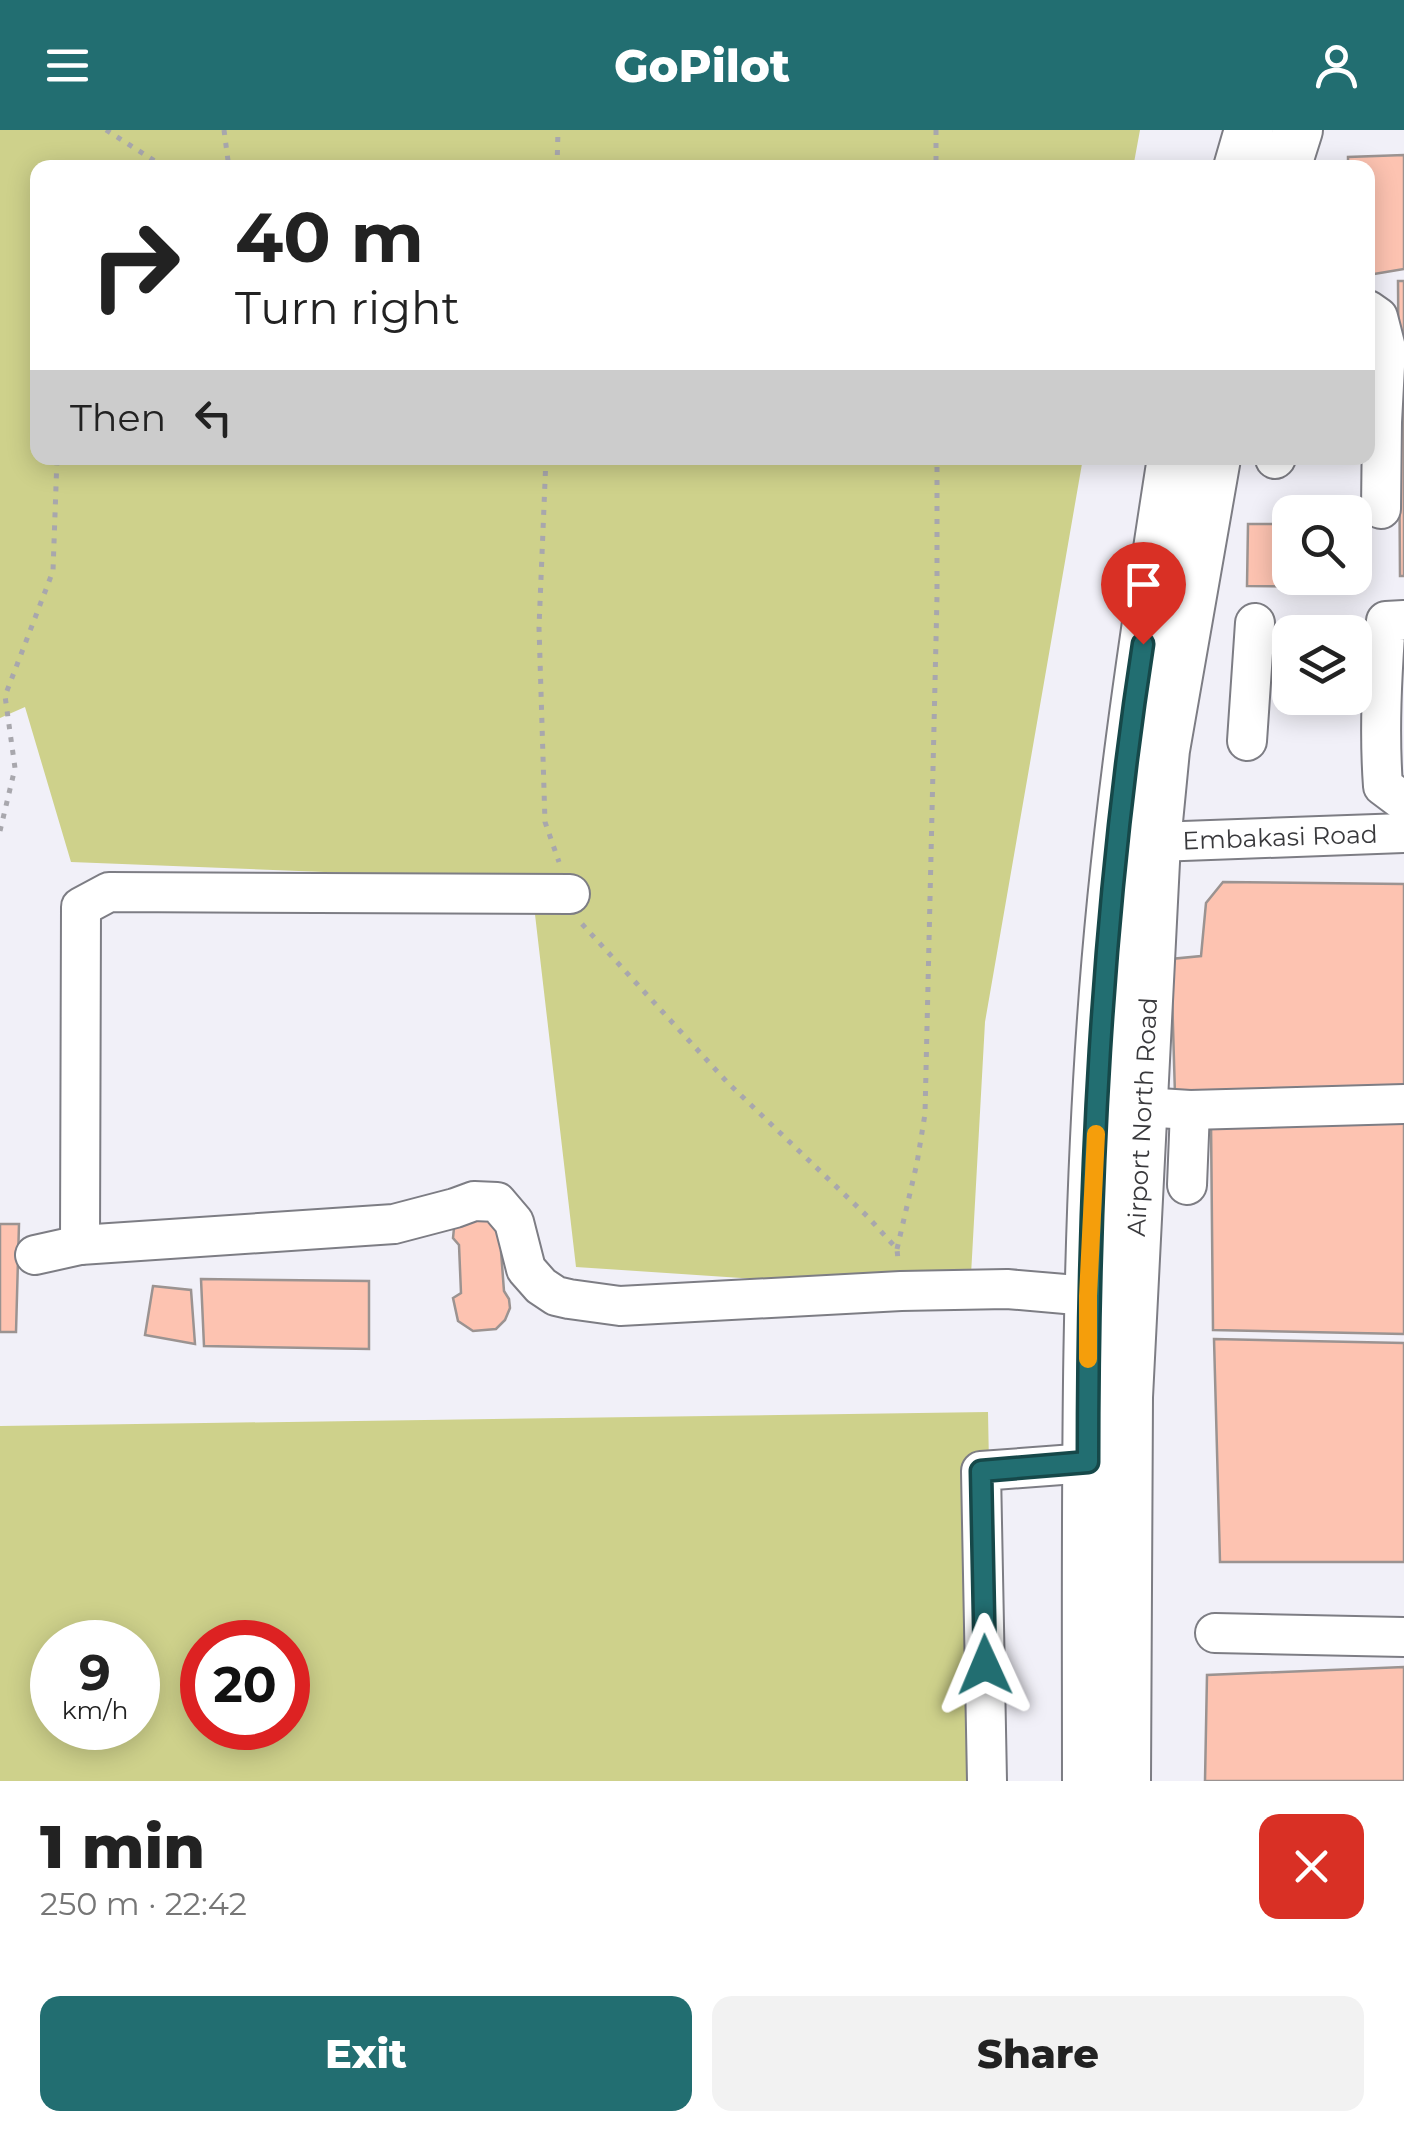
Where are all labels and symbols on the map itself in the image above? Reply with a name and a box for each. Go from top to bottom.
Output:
pin [1101,542,1186,645]
street label: Embakasi Road [1182,819,1378,855]
street label: Airport North Road [1121,997,1163,1237]
position arrow [933,1613,1037,1717]
speed limit sign: 20 [180,1620,310,1750]

